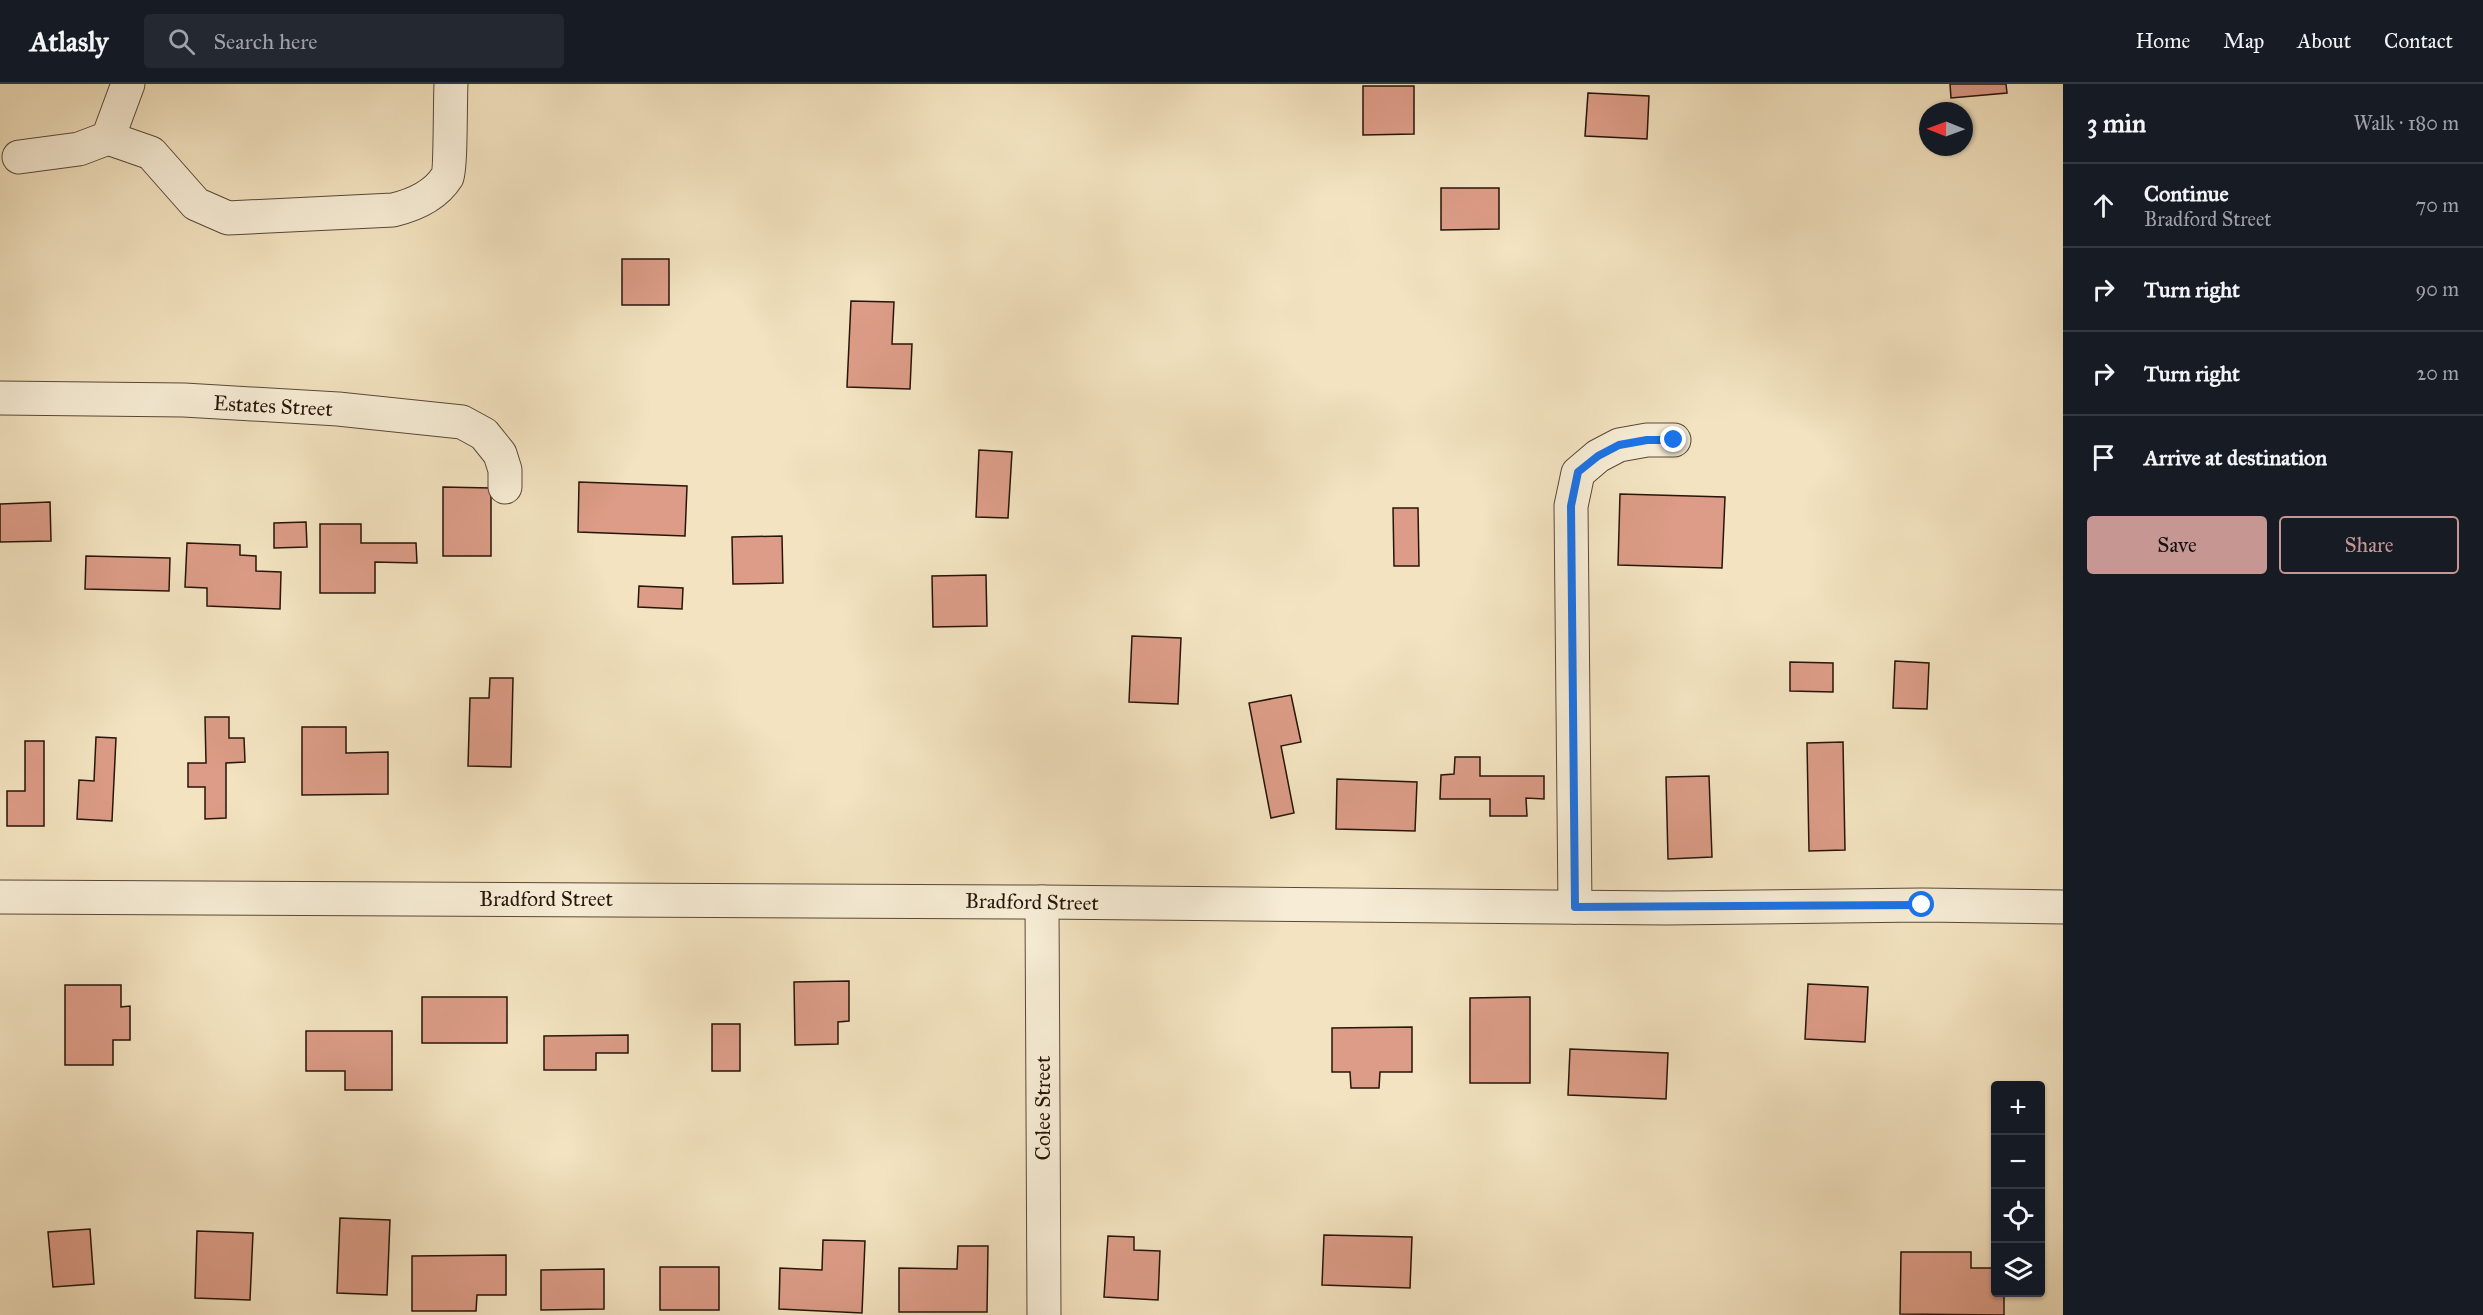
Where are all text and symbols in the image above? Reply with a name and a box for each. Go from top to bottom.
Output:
search box [144,14,564,68]
text: Atlasly [30,24,108,59]
icon: search [165,25,198,58]
text: Search here [213,28,317,55]
text: Home [2135,28,2190,54]
text: Map [2223,28,2264,54]
text: About [2297,28,2351,54]
text: Contact [2384,28,2453,54]
north arrow [1919,102,1973,156]
text: 3 min [2087,107,2146,139]
text: Walk · 180 m [2354,111,2459,135]
text: Continue [2144,180,2229,207]
icon: ahead [2087,189,2120,222]
text: 70 m [2416,193,2459,217]
text: Bradford Street [2144,207,2271,231]
icon: right [2087,273,2120,306]
text: Turn right [2144,276,2240,303]
text: 90 m [2416,277,2459,301]
icon: right [2087,357,2120,390]
text: Turn right [2144,360,2240,387]
text: 20 m [2416,361,2459,385]
street label: Estates Street [213,390,334,422]
route end [1660,426,1686,452]
icon: arrive [2087,441,2120,474]
text: Arrive at destination [2144,444,2327,471]
button: Save [2087,516,2267,574]
button: Share [2279,516,2459,574]
street label: Bradford Street [479,886,613,912]
street label: Bradford Street [965,888,1100,916]
route start [1908,891,1934,917]
street label: Colee Street [1030,1055,1056,1160]
map controls [1991,1081,2045,1297]
button: + [1991,1081,2045,1135]
button: − [1991,1135,2045,1189]
button: locate [1991,1189,2045,1243]
button: layers [1991,1243,2045,1297]

